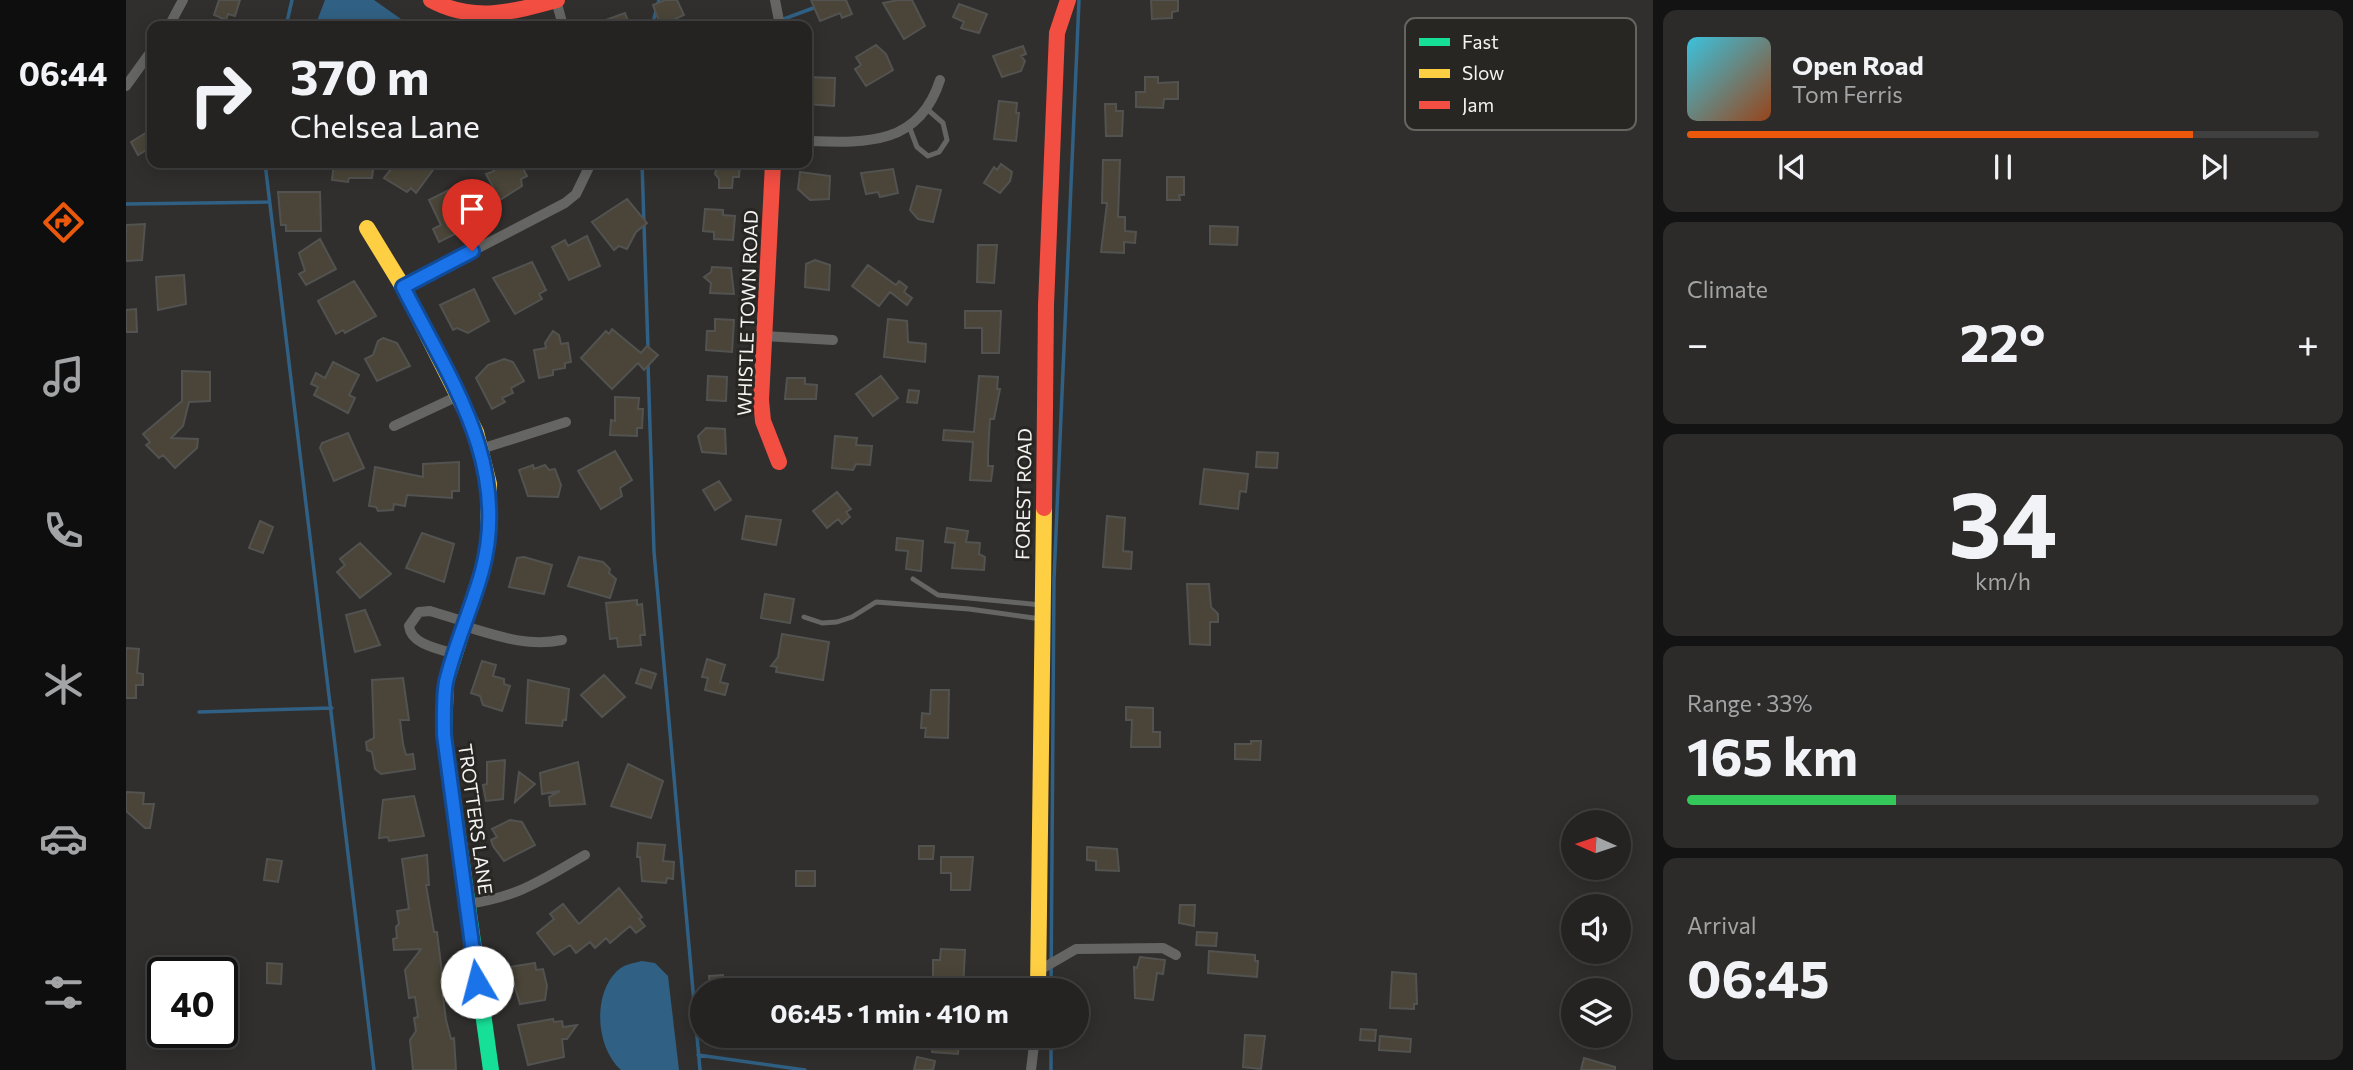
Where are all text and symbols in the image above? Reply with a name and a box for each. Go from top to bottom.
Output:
legend [1405,18,1636,130]
text: Fast [1462,30,1499,53]
text: 370 m [290,45,429,105]
icon: right [175,49,266,140]
text: Open Road [1792,49,1924,80]
text: 06:44 [19,53,107,93]
text: Slow [1462,61,1504,84]
text: Tom Ferris [1792,80,1903,108]
text: Jam [1462,93,1494,116]
text: Chelsea Lane [290,105,480,145]
icon: previous [1773,148,1811,186]
icon: pause [1984,148,2022,186]
icon: next [2195,148,2233,186]
pin [442,179,502,251]
icon: arrive [453,190,491,228]
icon: directions [39,198,88,247]
street label: WHISTLE TOWN ROAD [732,209,762,417]
text: Climate [1687,275,1768,303]
text: 22° [1960,309,2045,373]
text: − [1687,319,1709,366]
text: + [2297,319,2319,366]
icon: music [39,352,88,401]
street label: FOREST ROAD [1010,428,1036,560]
text: 34 [1949,465,2057,577]
icon: phone [39,506,88,555]
text: km/h [1975,567,2031,595]
icon: climate [39,660,88,709]
text: Range · 33% [1687,689,1813,717]
text: 165 km [1687,723,1858,787]
street label: TROTTERS LANE [454,742,498,896]
north arrow [1561,810,1631,880]
map controls [1561,810,1631,1048]
icon: car [39,814,88,863]
button: sound [1561,894,1631,964]
text: Arrival [1687,911,1757,939]
position arrow [440,945,514,1019]
text: 06:45 [1687,945,1830,1009]
speed limit sign: 40 [147,957,238,1048]
icon: filters [39,968,88,1017]
button: layers [1561,978,1631,1048]
text: 06:45 · 1 min · 410 m [770,997,1009,1028]

